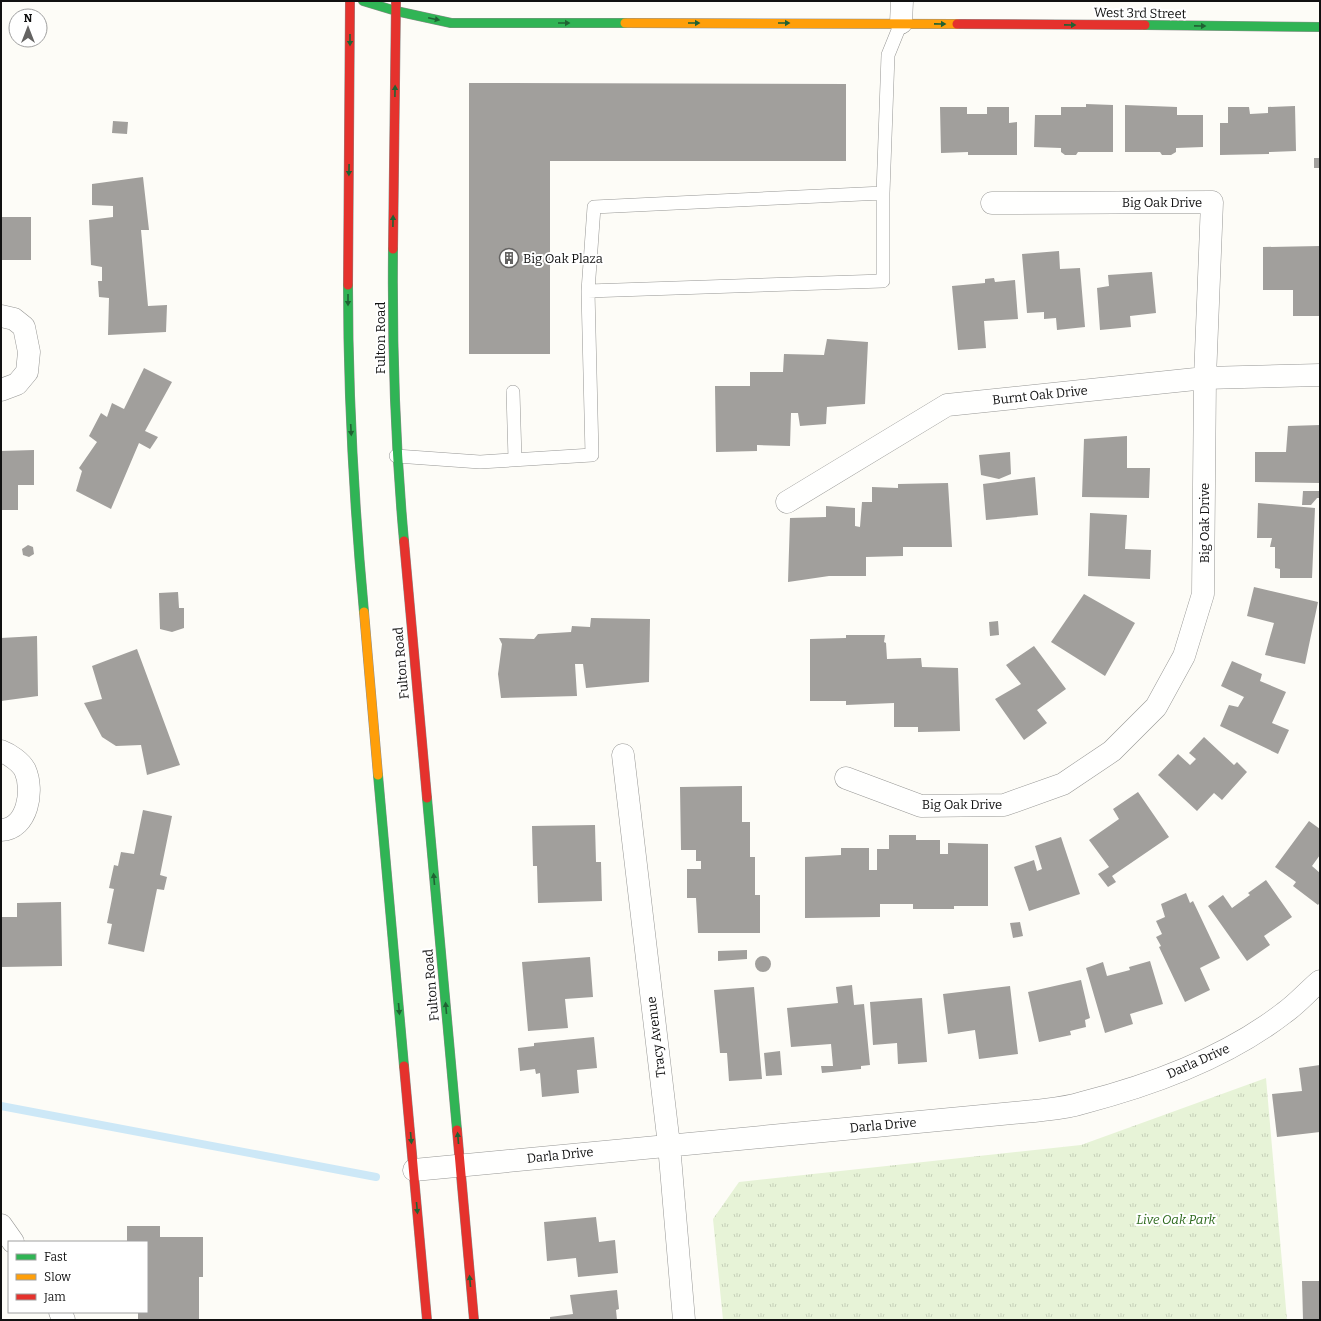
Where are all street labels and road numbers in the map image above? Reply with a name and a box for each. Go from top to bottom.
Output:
street label: West 3rd Street [1094,5,1187,21]
street label: Big Oak Drive [1122,195,1202,210]
street label: Fulton Road [373,302,388,374]
street label: Burnt Oak Drive [992,383,1088,407]
street label: Big Oak Drive [1197,483,1212,563]
street label: Fulton Road [390,626,412,700]
street label: Big Oak Drive [922,797,1002,812]
street label: Fulton Road [420,948,442,1022]
street label: Tracy Avenue [644,996,668,1078]
street label: Darla Drive [1164,1041,1232,1081]
street label: Darla Drive [849,1115,917,1135]
street label: Darla Drive [526,1144,594,1166]

